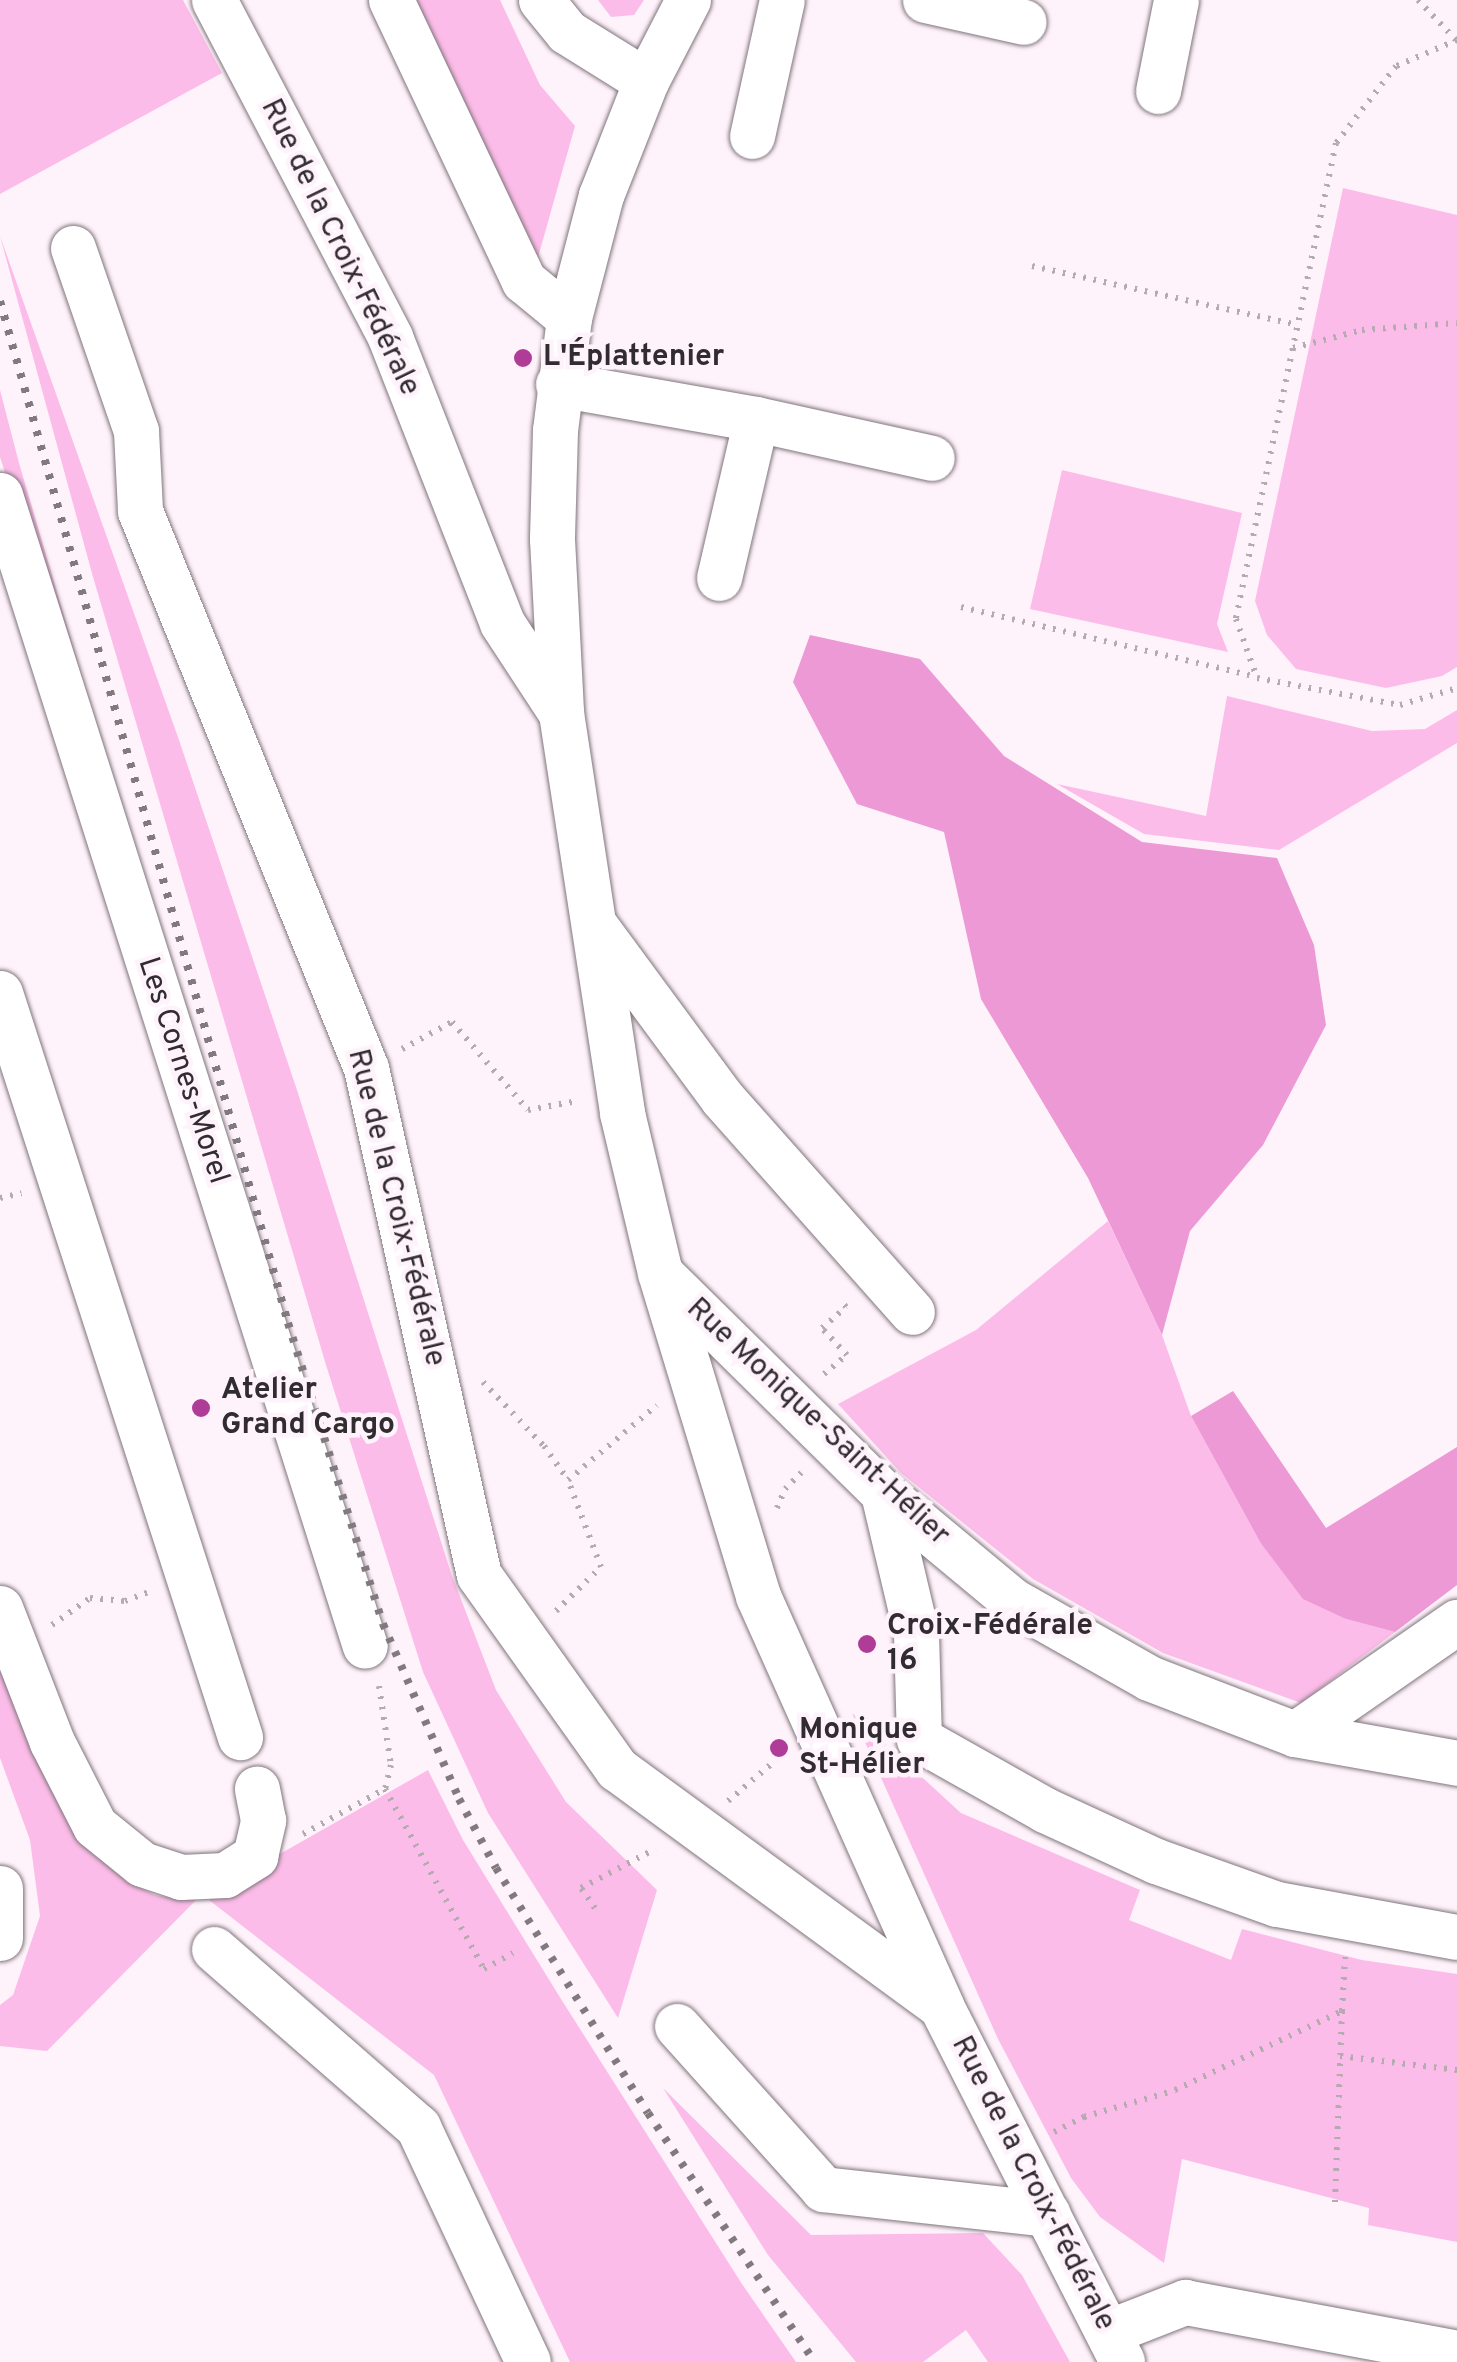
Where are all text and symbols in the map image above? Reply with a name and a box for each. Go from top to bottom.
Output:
street label: Rue de la Croix-Fédérale [251,94,427,402]
place label: L'Éplattenier [543,340,724,376]
marker: L'Éplattenier [512,347,534,369]
street label: Les Cornes-Morel [128,953,236,1189]
street label: Rue de la Croix-Fédérale [338,1046,452,1370]
street label: Rue Monique-Saint-Hélier [678,1292,956,1554]
place label: Atelier Grand Cargo [221,1373,395,1444]
marker: Atelier Grand Cargo [190,1397,212,1419]
place label: Croix-Fédérale 16 [887,1609,1093,1680]
marker: Croix-Fédérale 16 [856,1633,878,1655]
place label: Monique St-Hélier [799,1713,925,1784]
marker: Monique St-Hélier [768,1737,790,1759]
street label: Rue de la Croix-Fédérale [942,2031,1122,2337]

